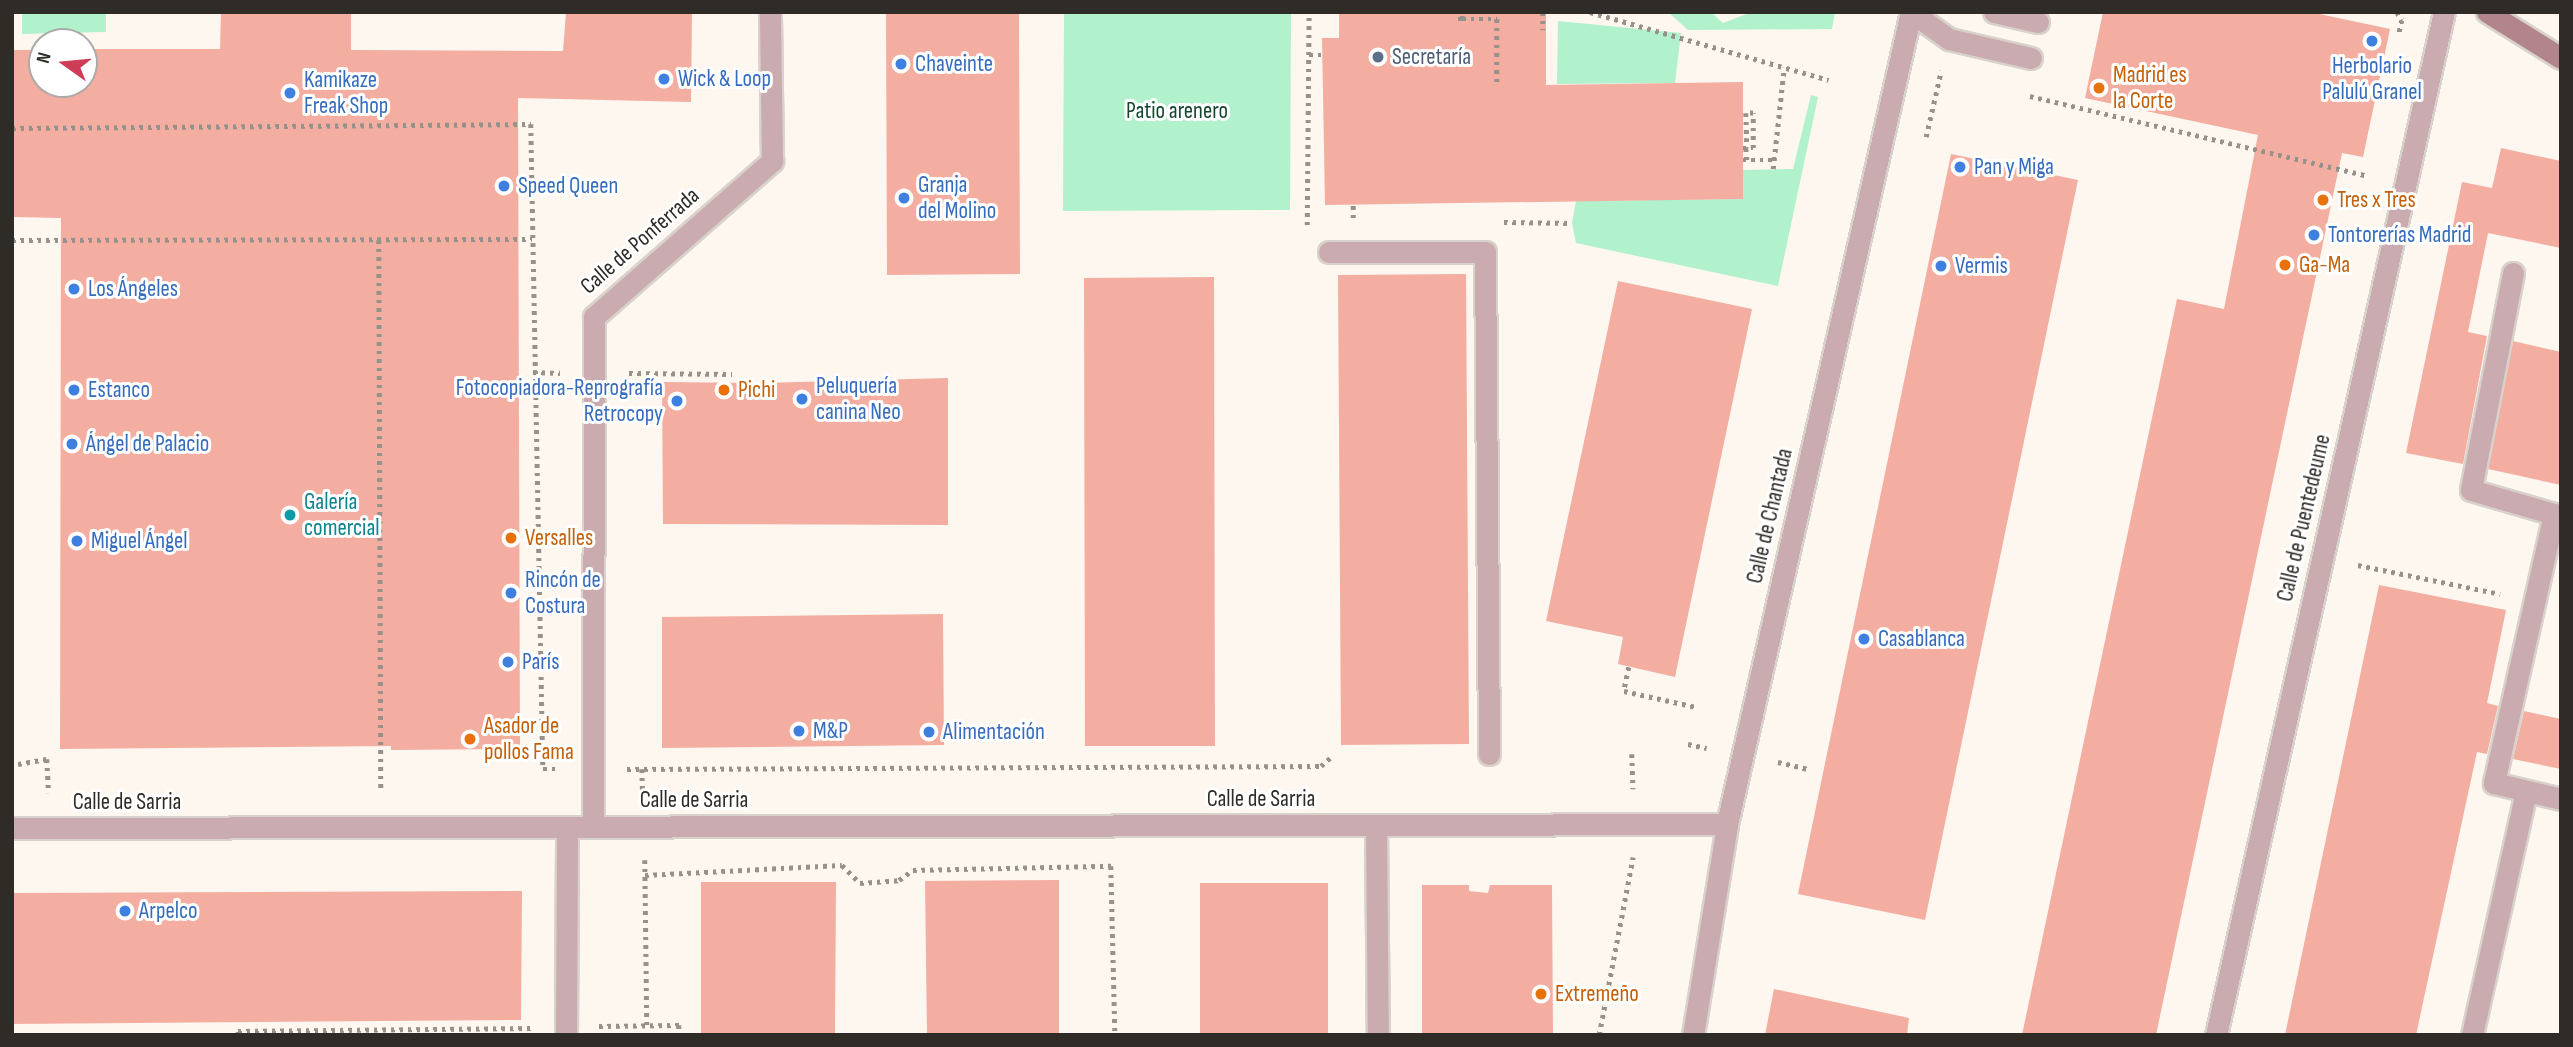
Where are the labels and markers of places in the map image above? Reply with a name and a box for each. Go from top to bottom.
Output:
marker: Herbolario Palulú Granel [2364,33,2380,49]
place label: Secretaría [1392,43,1471,71]
marker: Secretaría [1370,49,1386,65]
place label: Chaveinte [915,50,993,78]
place label: Herbolario Palulú Granel [2322,52,2422,106]
marker: Chaveinte [893,56,909,72]
place label: Madrid es la Corte [2113,61,2187,115]
place label: Wick & Loop [678,65,771,93]
place label: Kamikaze Freak Shop [304,66,388,120]
marker: Wick & Loop [656,71,672,87]
marker: Madrid es la Corte [2091,80,2107,96]
marker: Kamikaze Freak Shop [282,85,298,101]
place label: Pan y Miga [1974,153,2054,181]
marker: Pan y Miga [1952,159,1968,175]
place label: Granja del Molino [918,171,996,225]
place label: Speed Queen [518,172,618,200]
marker: Speed Queen [496,178,512,194]
place label: Tres x Tres [2337,186,2416,214]
marker: Granja del Molino [896,190,912,206]
marker: Tres x Tres [2315,192,2331,208]
place label: Tontorerías Madrid [2328,221,2471,249]
marker: Tontorerías Madrid [2306,227,2322,243]
place label: Ga-Ma [2299,251,2350,279]
place label: Vermis [1955,252,2008,280]
marker: Ga-Ma [2277,257,2293,273]
marker: Vermis [1933,258,1949,274]
place label: Los Ángeles [88,275,178,303]
marker: Los Ángeles [66,281,82,297]
place label: Peluquería canina Neo [816,372,901,426]
place label: Fotocopiadora-Reprografía Retrocopy [456,374,663,428]
place label: Estanco [88,376,150,404]
place label: Pichi [738,376,775,404]
marker: Estanco [66,382,82,398]
marker: Pichi [716,382,732,398]
marker: Peluquería canina Neo [794,391,810,407]
marker: Fotocopiadora-Reprografía Retrocopy [669,393,685,409]
place label: Ángel de Palacio [86,430,209,458]
marker: Ángel de Palacio [64,436,80,452]
place label: Galería comercial [304,488,380,542]
marker: Galería comercial [282,507,298,523]
place label: Versalles [525,524,593,552]
place label: Miguel Ángel [91,527,188,555]
marker: Versalles [503,530,519,546]
marker: Miguel Ángel [69,533,85,549]
place label: Rincón de Costura [525,566,601,620]
marker: Rincón de Costura [503,585,519,601]
place label: Casablanca [1878,625,1965,653]
marker: Casablanca [1856,631,1872,647]
place label: París [522,648,559,676]
marker: París [500,654,516,670]
place label: Asador de pollos Fama [484,712,574,766]
place label: M&P [813,717,848,745]
place label: Alimentación [943,718,1045,746]
marker: M&P [791,723,807,739]
marker: Alimentación [921,724,937,740]
marker: Asador de pollos Fama [462,731,478,747]
place label: Arpelco [139,897,198,925]
marker: Arpelco [117,903,133,919]
place label: Extremeño [1555,980,1639,1008]
marker: Extremeño [1533,986,1549,1002]

